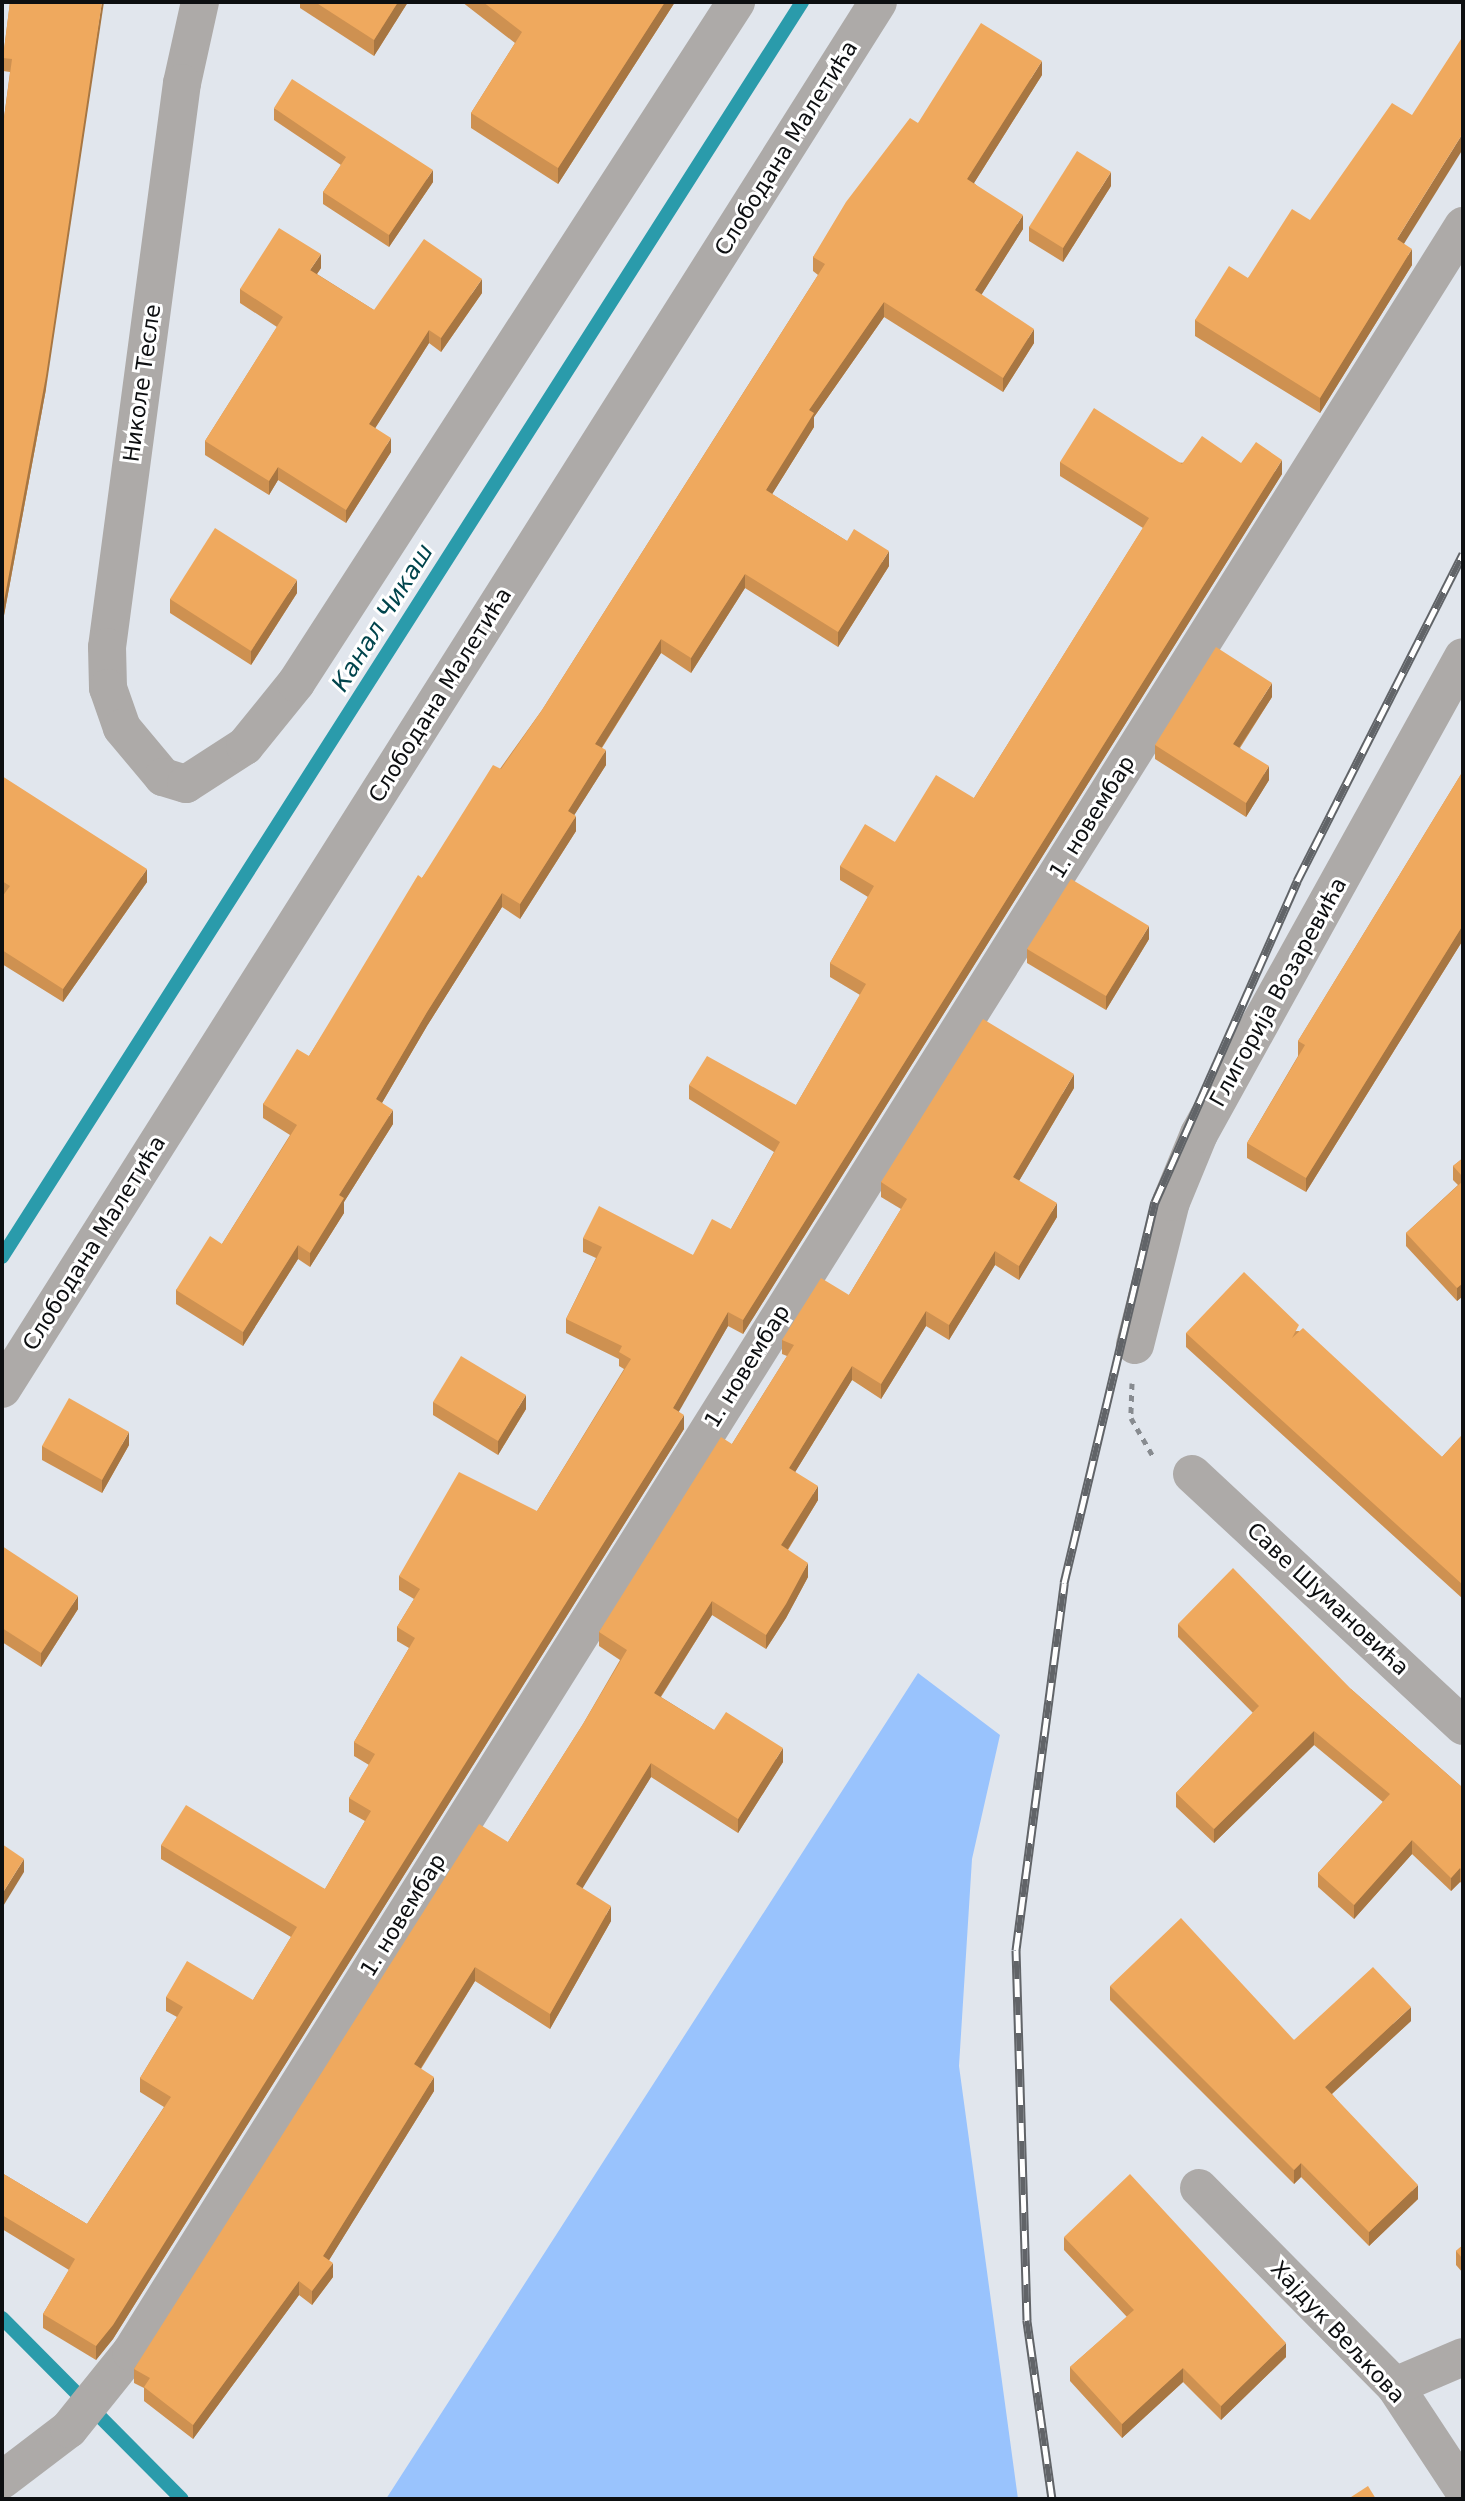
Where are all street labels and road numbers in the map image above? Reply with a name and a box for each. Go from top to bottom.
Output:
street label: Слободана Малетића [709,36,863,260]
street label: Николе Тесле [118,303,166,463]
street label: Слободана Малетића [363,583,517,807]
street label: 1. новембар [1044,751,1140,883]
street label: Глигорија Возаревића [1204,873,1352,1111]
street label: Слободана Малетића [17,1131,171,1355]
street label: 1. новембар [699,1300,795,1432]
street label: Саве Шумановића [1242,1517,1414,1681]
street label: 1. новембар [355,1849,451,1981]
street label: Хајдук Вељкова [1265,2255,1411,2409]

